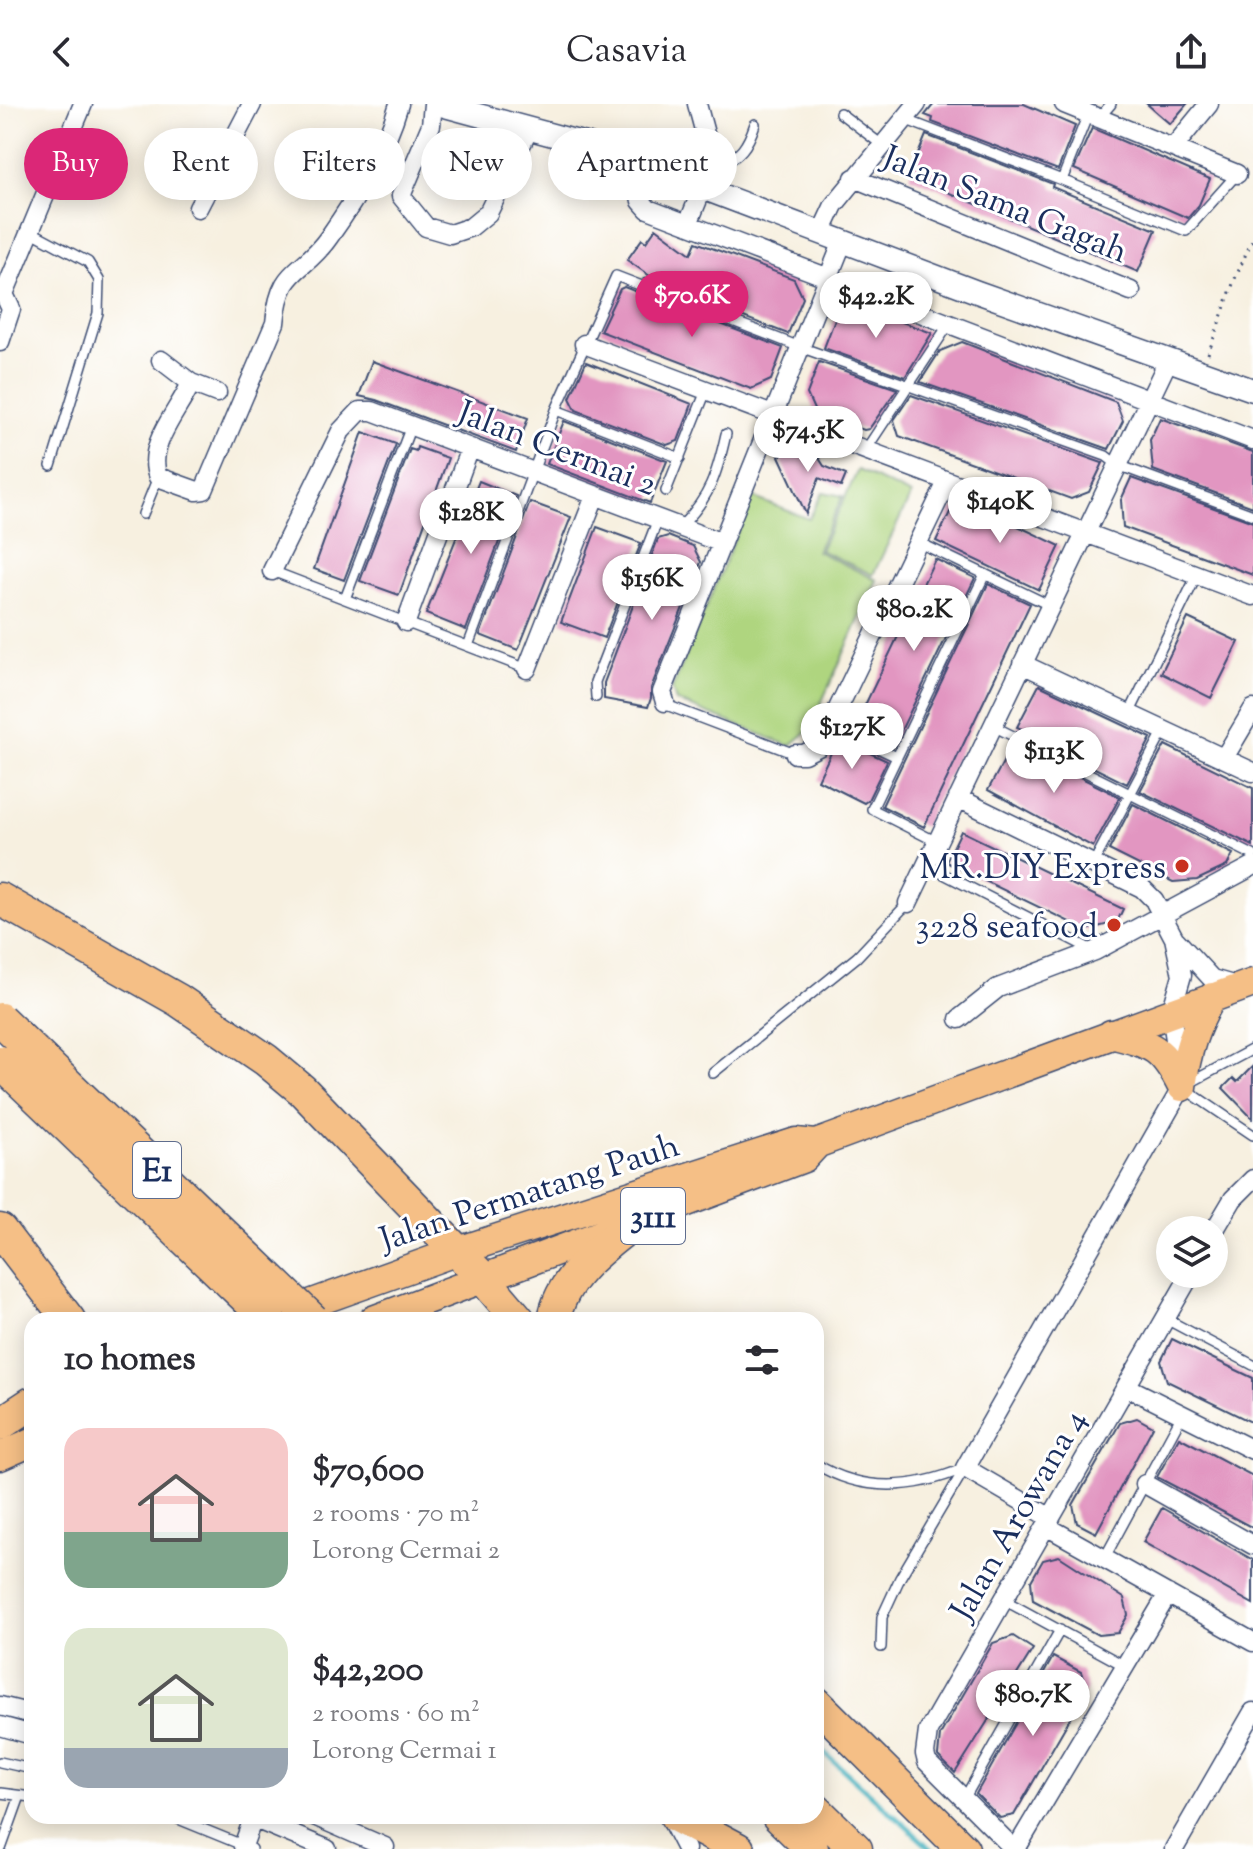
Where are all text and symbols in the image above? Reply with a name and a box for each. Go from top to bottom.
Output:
text: Casavia [566,26,687,78]
icon: back [40,30,84,74]
icon: share [1169,30,1213,74]
chip: Buy [24,128,128,200]
chip: Rent [144,128,258,200]
chip: Filters [274,128,405,200]
chip: New [421,128,532,200]
chip: Apartment [548,128,737,200]
street label: Jalan Sama Gagah [873,134,1135,278]
pin: $70.6K [627,271,757,339]
pin: $42.2K [811,272,941,340]
text: $70.6K [653,278,731,315]
text: $42.2K [838,279,914,316]
street label: Jalan Cermai 2 [448,389,663,511]
pin: $74.5K [743,406,873,474]
text: $74.5K [772,413,844,450]
pin: $140K [944,477,1056,545]
text: $140K [966,484,1034,521]
pin: $128K [415,488,527,556]
text: $128K [438,495,504,532]
pin: $156K [596,554,708,622]
text: $156K [620,561,684,598]
pin: $80.2K [849,585,979,653]
text: $80.2K [875,592,953,629]
pin: $127K [796,703,908,771]
text: $127K [819,710,885,747]
pin: $113K [998,727,1110,795]
text: $113K [1024,734,1084,771]
place label: MR.DIY Express [919,845,1166,894]
marker: MR.DIY Express [1173,857,1191,875]
place label: 3228 seafood [916,904,1098,953]
marker: 3228 seafood [1105,916,1123,934]
street label: Jalan Permatang Pauh [372,1123,686,1266]
road number: E1 [133,1142,181,1198]
road number: 3111 [621,1188,685,1244]
map controls [1156,1216,1228,1288]
button: layers [1156,1216,1228,1288]
text: 10 homes [64,1336,196,1385]
icon: filters [740,1338,784,1382]
street label: Jalan Arowana 4 [939,1401,1100,1632]
text: $70,600 [312,1447,424,1496]
icon: home [128,1460,224,1556]
text: 2 rooms · 70 m² [312,1496,479,1533]
text: Lorong Cermai 2 [312,1533,500,1570]
text: $42,200 [312,1647,424,1696]
icon: home [128,1660,224,1756]
pin: $80.7K [968,1670,1098,1738]
text: $80.7K [994,1677,1072,1714]
text: 2 rooms · 60 m² [312,1696,480,1733]
text: Lorong Cermai 1 [312,1733,497,1770]

